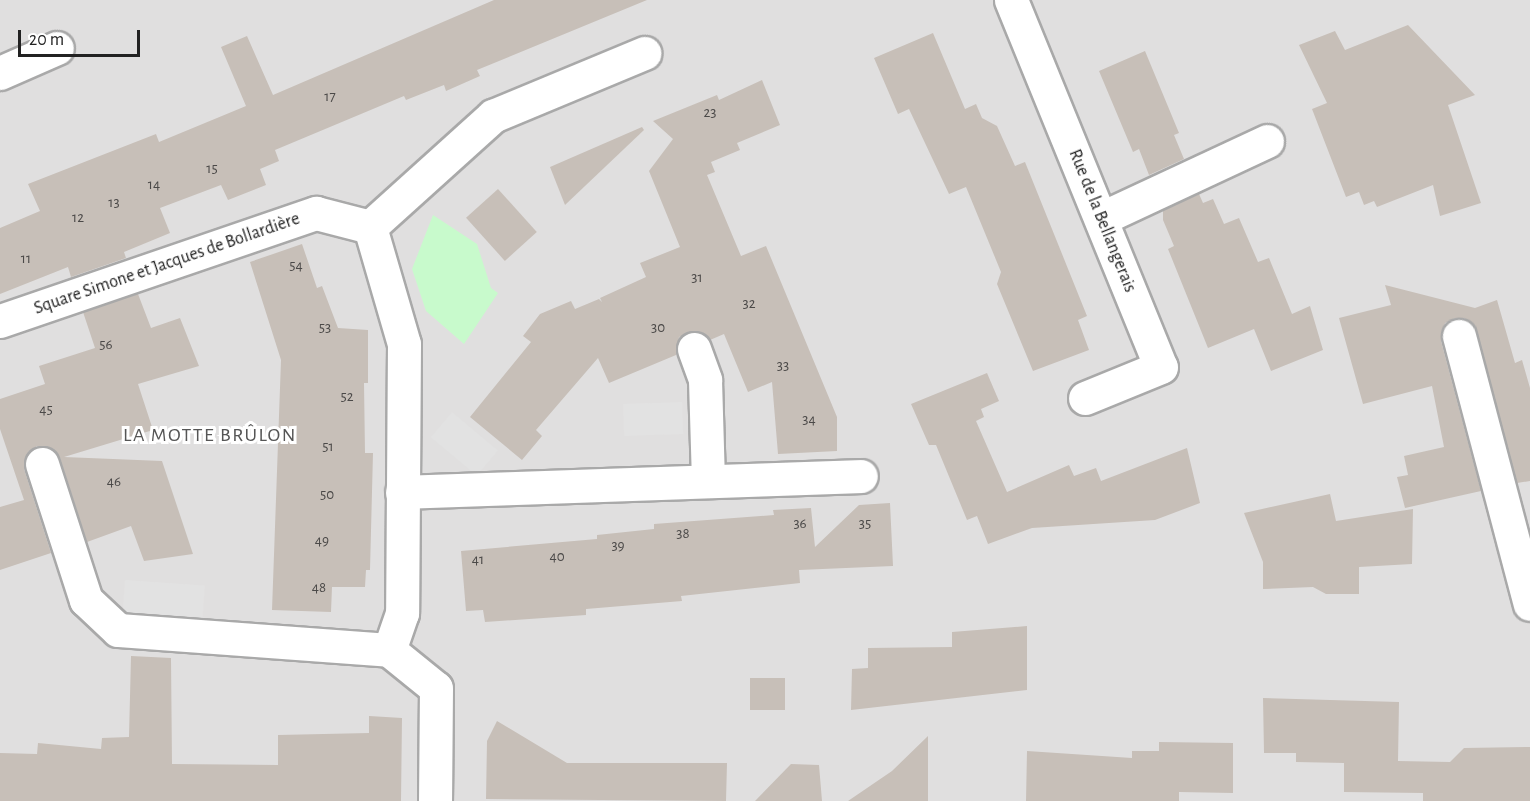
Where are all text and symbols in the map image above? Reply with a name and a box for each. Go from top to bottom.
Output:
scale bar [21,18,142,56]
text: 20 m [29,31,64,49]
house number: 17 [324,88,336,106]
house number: 23 [703,104,717,122]
street label: Rue de la Bellangerais [1063,146,1141,296]
house number: 15 [206,160,218,178]
house number: 14 [148,176,160,194]
house number: 13 [108,194,120,212]
street label: Square Simone et Jacques de Bollardière [31,208,303,320]
house number: 12 [72,209,84,227]
house number: 11 [21,250,31,268]
house number: 54 [289,257,303,275]
house number: 31 [691,269,703,287]
house number: 32 [742,295,756,313]
house number: 53 [319,319,331,337]
house number: 30 [651,319,665,337]
house number: 56 [99,336,113,354]
house number: 33 [777,357,789,375]
house number: 52 [340,388,354,406]
house number: 45 [39,401,53,419]
house number: 34 [802,411,816,429]
district label: LA MOTTE BRÛLON [123,423,297,447]
house number: 51 [322,438,334,456]
house number: 46 [107,473,121,491]
house number: 50 [320,486,334,504]
house number: 36 [793,515,807,533]
house number: 35 [859,515,871,533]
house number: 38 [676,525,690,543]
house number: 49 [315,532,329,550]
house number: 39 [611,537,625,555]
house number: 40 [549,548,565,566]
house number: 41 [472,551,484,569]
house number: 48 [312,579,326,597]

